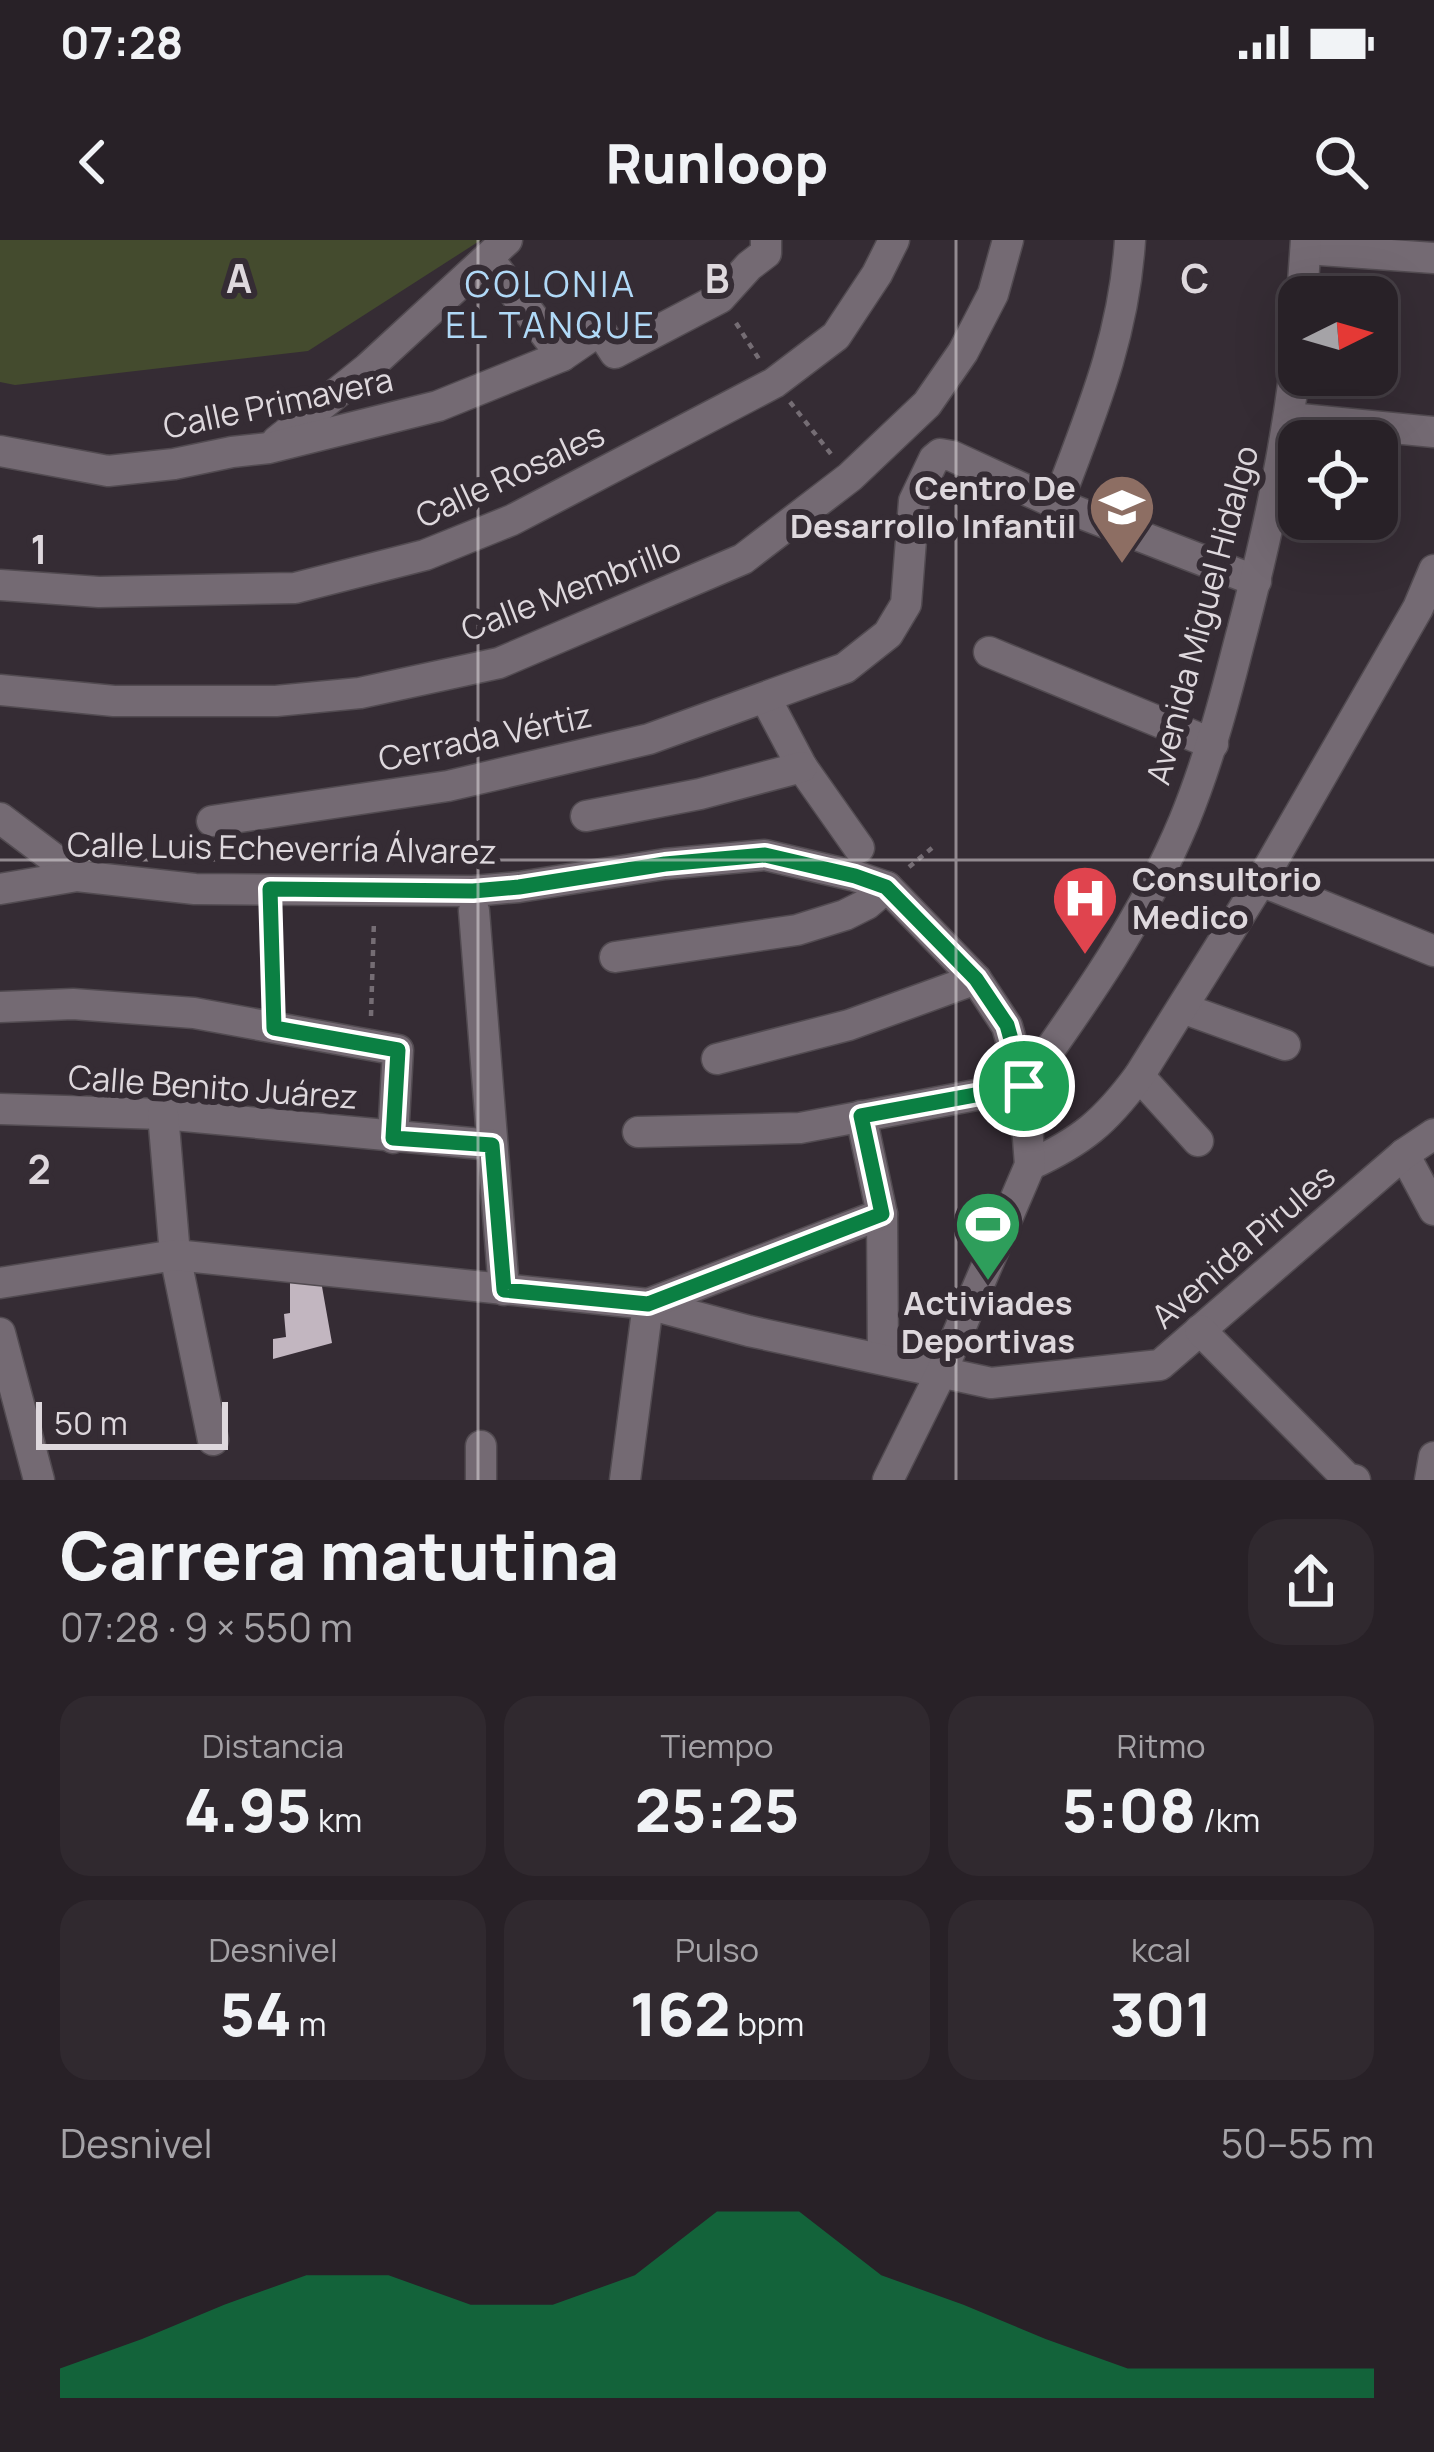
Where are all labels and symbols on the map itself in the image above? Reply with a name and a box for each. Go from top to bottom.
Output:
text: A [226,251,252,305]
text: B [705,251,729,305]
text: C [1181,251,1209,305]
district label: COLONIA EL TANQUE [445,259,657,349]
north arrow [1278,276,1398,396]
street label: Calle Primavera [159,356,397,449]
street label: Calle Rosales [408,411,611,538]
street label: Avenida Miguel Hidalgo [1135,440,1268,789]
place label: Centro De Desarrollo Infantil [790,465,1076,548]
school or university icon: Centro De Desarrollo Infantil [1087,472,1157,566]
text: 1 [30,522,48,576]
street label: Calle Membrillo [455,526,687,651]
street label: Cerrada Vértiz [374,692,596,781]
street label: Calle Luis Echeverría Álvarez [67,821,497,874]
place label: Consultorio Medico [1132,856,1322,939]
hospital icon: Consultorio Medico [1050,863,1120,957]
pin [973,1035,1075,1137]
street label: Calle Benito Juárez [67,1054,359,1119]
text: 2 [27,1142,51,1196]
street label: Avenida Pirules [1141,1153,1344,1338]
sports icon: Activiades Deportivas [953,1189,1023,1283]
place label: Activiades Deportivas [901,1280,1075,1363]
scale bar [36,1396,228,1449]

